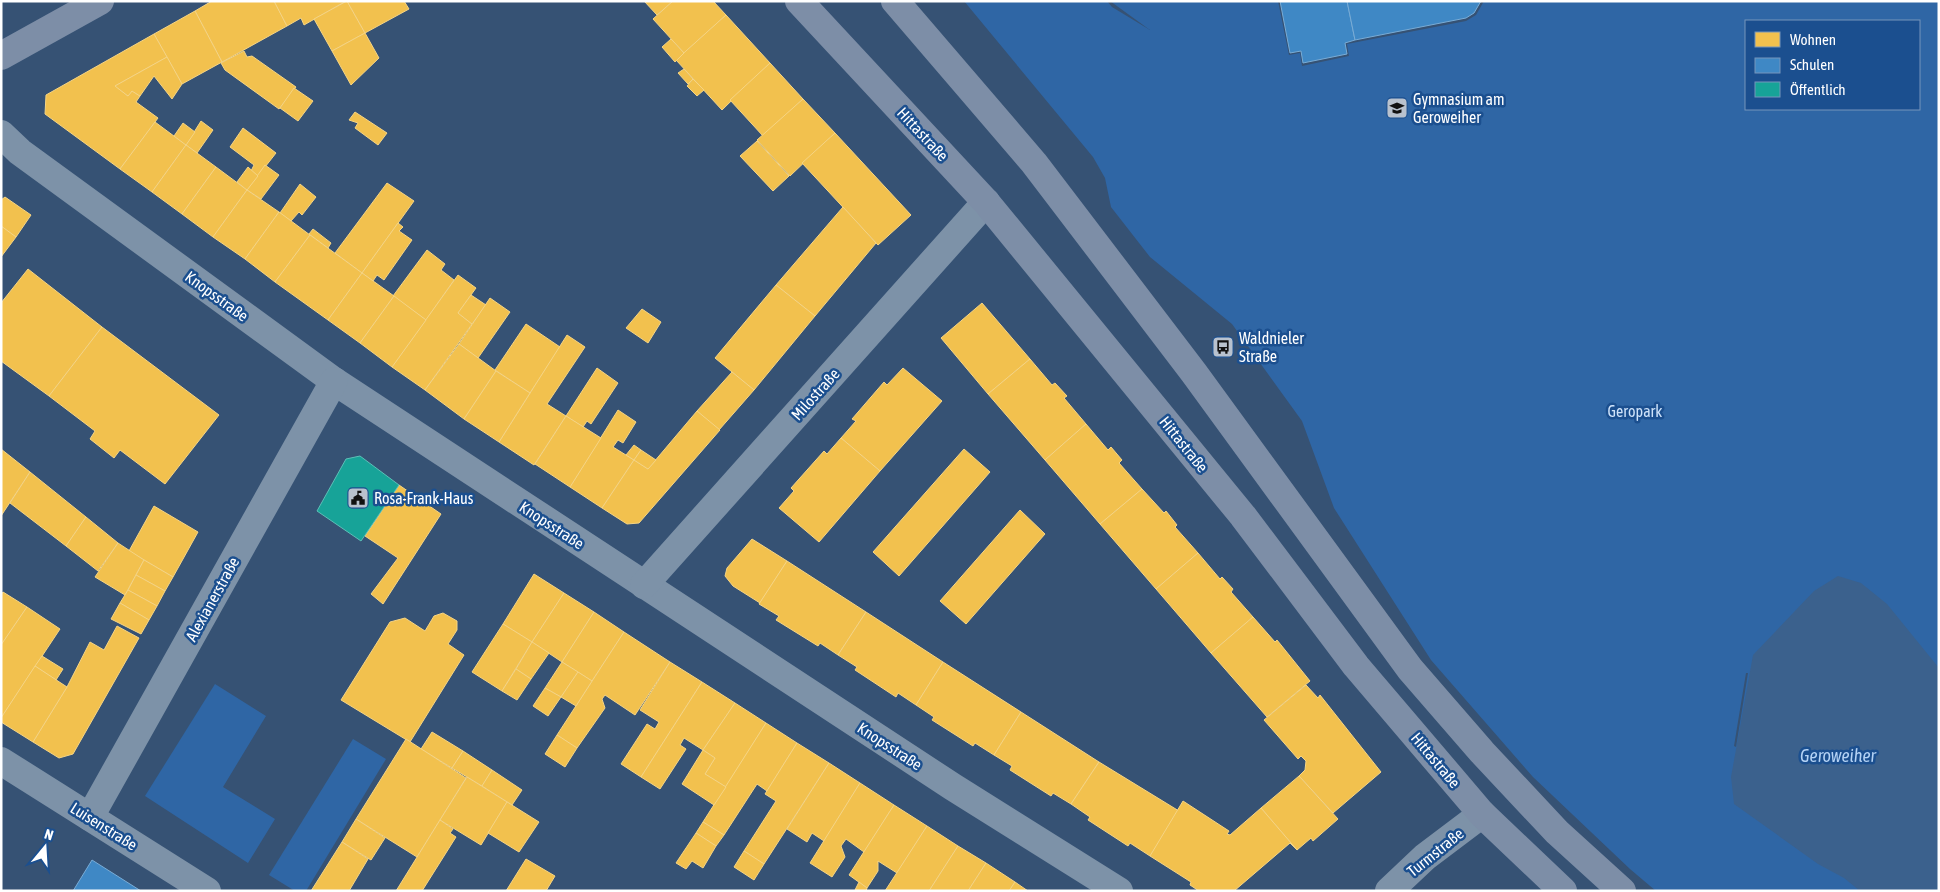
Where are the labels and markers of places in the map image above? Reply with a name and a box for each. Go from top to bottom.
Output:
place label: Gymnasium am Geroweiher [1413,90,1505,126]
school or university icon: Gymnasium am Geroweiher [1385,96,1409,120]
place label: Waldnieler Straße [1239,329,1304,365]
bus stop icon: Waldnieler Straße [1211,335,1235,359]
public building icon: Rosa-Frank-Haus [346,486,370,510]
place label: Rosa-Frank-Haus [374,489,474,507]

